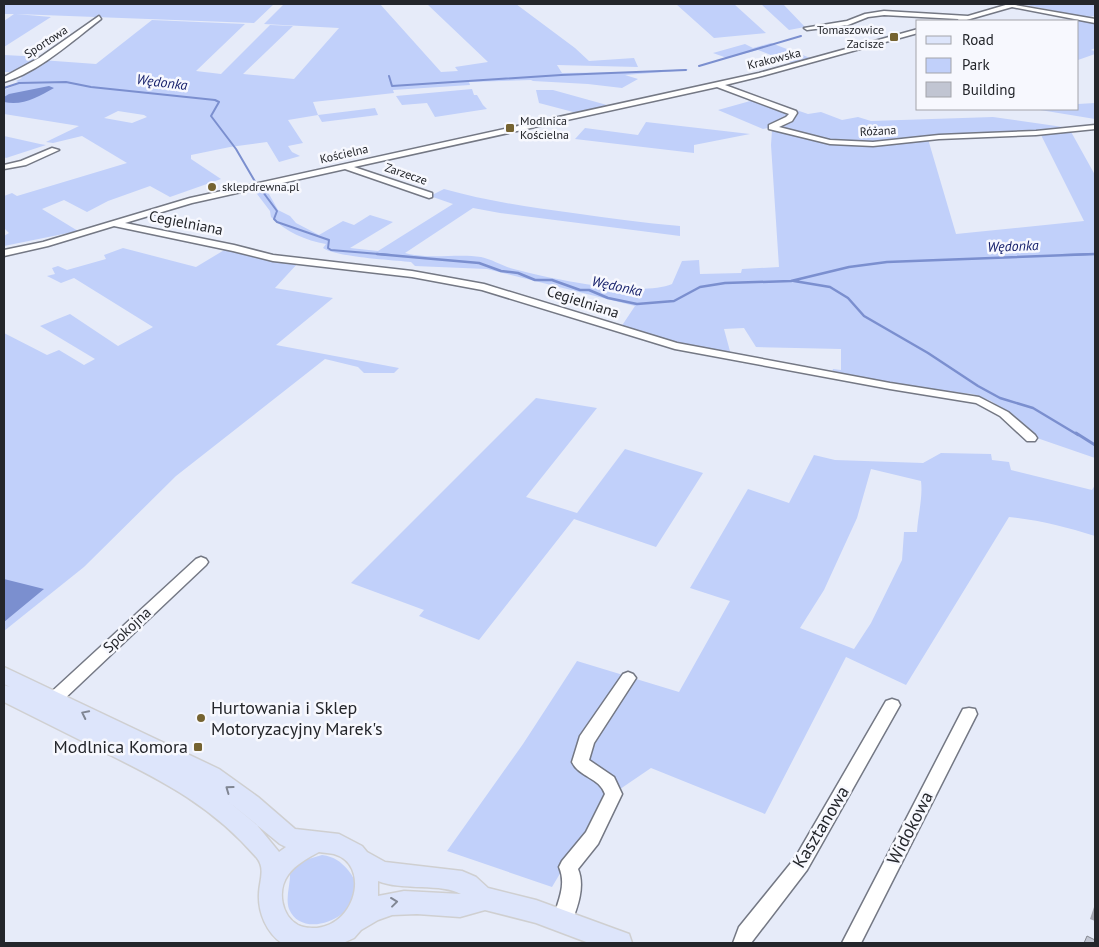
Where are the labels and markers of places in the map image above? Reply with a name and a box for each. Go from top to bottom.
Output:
place label: Tomaszowice Zacisze [817,22,884,51]
marker: Tomaszowice Zacisze [888,31,900,43]
place label: Modlnica Kościelna [520,113,569,142]
marker: Modlnica Kościelna [504,122,516,134]
place label: sklepdrewna.pl [222,179,300,194]
marker: sklepdrewna.pl [206,181,218,193]
place label: Hurtowania i Sklep Motoryzacyjny Marek's [211,696,383,740]
marker: Hurtowania i Sklep Motoryzacyjny Marek's [195,712,207,724]
place label: Modlnica Komora [54,735,188,758]
marker: Modlnica Komora [192,741,204,753]

